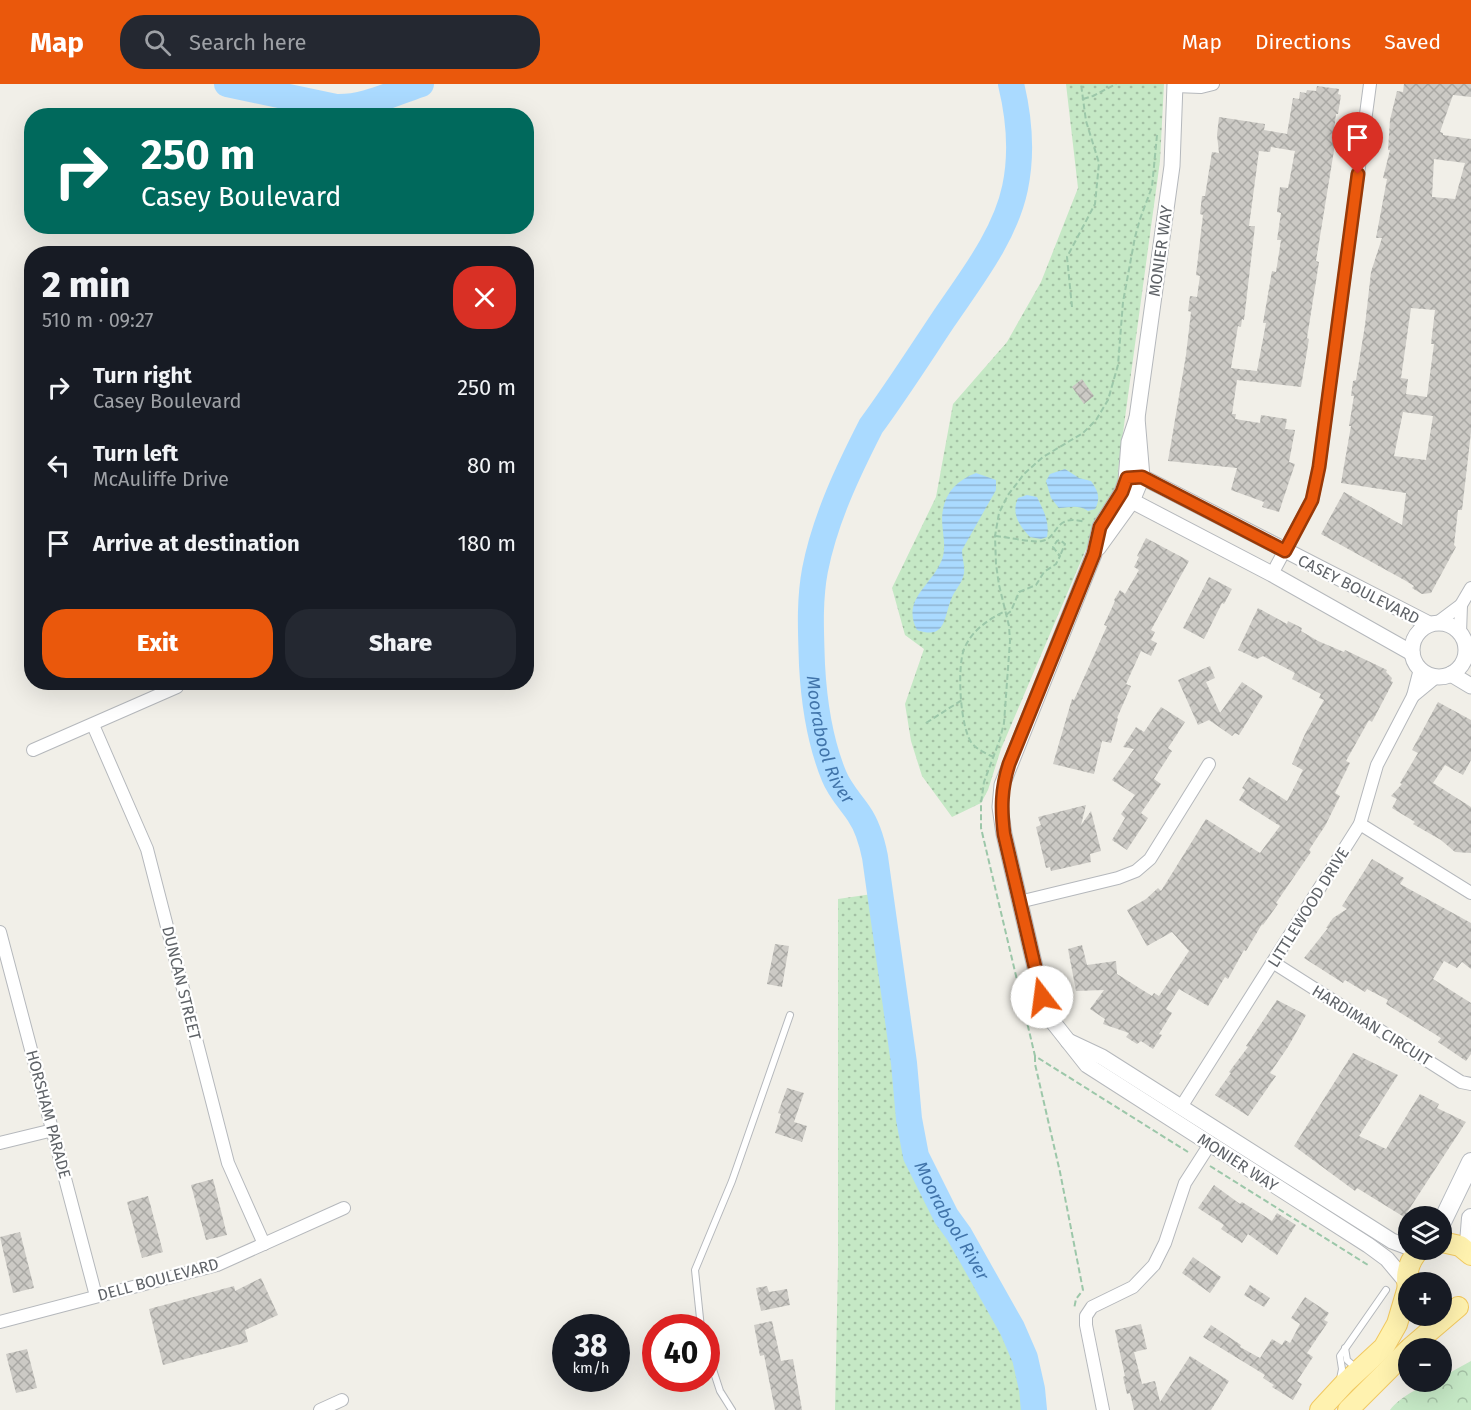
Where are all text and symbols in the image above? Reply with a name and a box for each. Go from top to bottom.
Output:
search box [120,15,540,69]
text: Map [30,26,84,59]
icon: search [141,26,174,59]
text: Search here [189,29,307,56]
text: Map [1182,29,1222,55]
text: Directions [1255,29,1351,55]
text: Saved [1384,29,1441,55]
pin [1332,112,1383,174]
icon: arrive [1341,121,1374,154]
text: 250 m [141,130,255,180]
icon: right [42,132,120,210]
text: Casey Boulevard [141,181,342,213]
street label: MONIER WAY [1145,204,1176,298]
text: 2 min [42,263,130,307]
button: close [453,266,516,329]
text: 510 m · 09:27 [42,308,154,332]
text: Turn right [93,362,192,389]
icon: right [42,371,75,404]
text: 250 m [457,374,516,401]
text: Casey Boulevard [93,389,242,413]
text: Turn left [93,440,178,467]
icon: left [42,449,75,482]
text: 80 m [467,452,516,479]
text: McAuliffe Drive [93,467,229,491]
icon: arrive [42,527,75,560]
text: Arrive at destination [93,530,300,557]
text: 180 m [457,530,516,557]
street label: CASEY BOULEVARD [1295,551,1423,628]
button: Exit [42,609,273,678]
button: Share [285,609,516,678]
water label: Moorabool River [802,675,859,809]
street label: LITTLEWOOD DRIVE [1264,844,1353,971]
street label: DUNCAN STREET [158,924,205,1043]
position arrow [1010,965,1074,1029]
street label: HARDIMAN CIRCUIT [1309,981,1436,1070]
street label: HORSHAM PARADE [22,1048,75,1180]
street label: MONIER WAY [1194,1129,1282,1196]
water label: Moorabool River [910,1158,994,1285]
map controls [1398,1206,1452,1392]
button: layers [1398,1206,1452,1260]
street label: DELL BOULEVARD [95,1254,221,1305]
button: + [1398,1272,1452,1326]
speed limit sign: 40 [642,1314,720,1392]
text: 38 [574,1328,608,1364]
button: − [1398,1338,1452,1392]
text: km/h [572,1359,610,1377]

